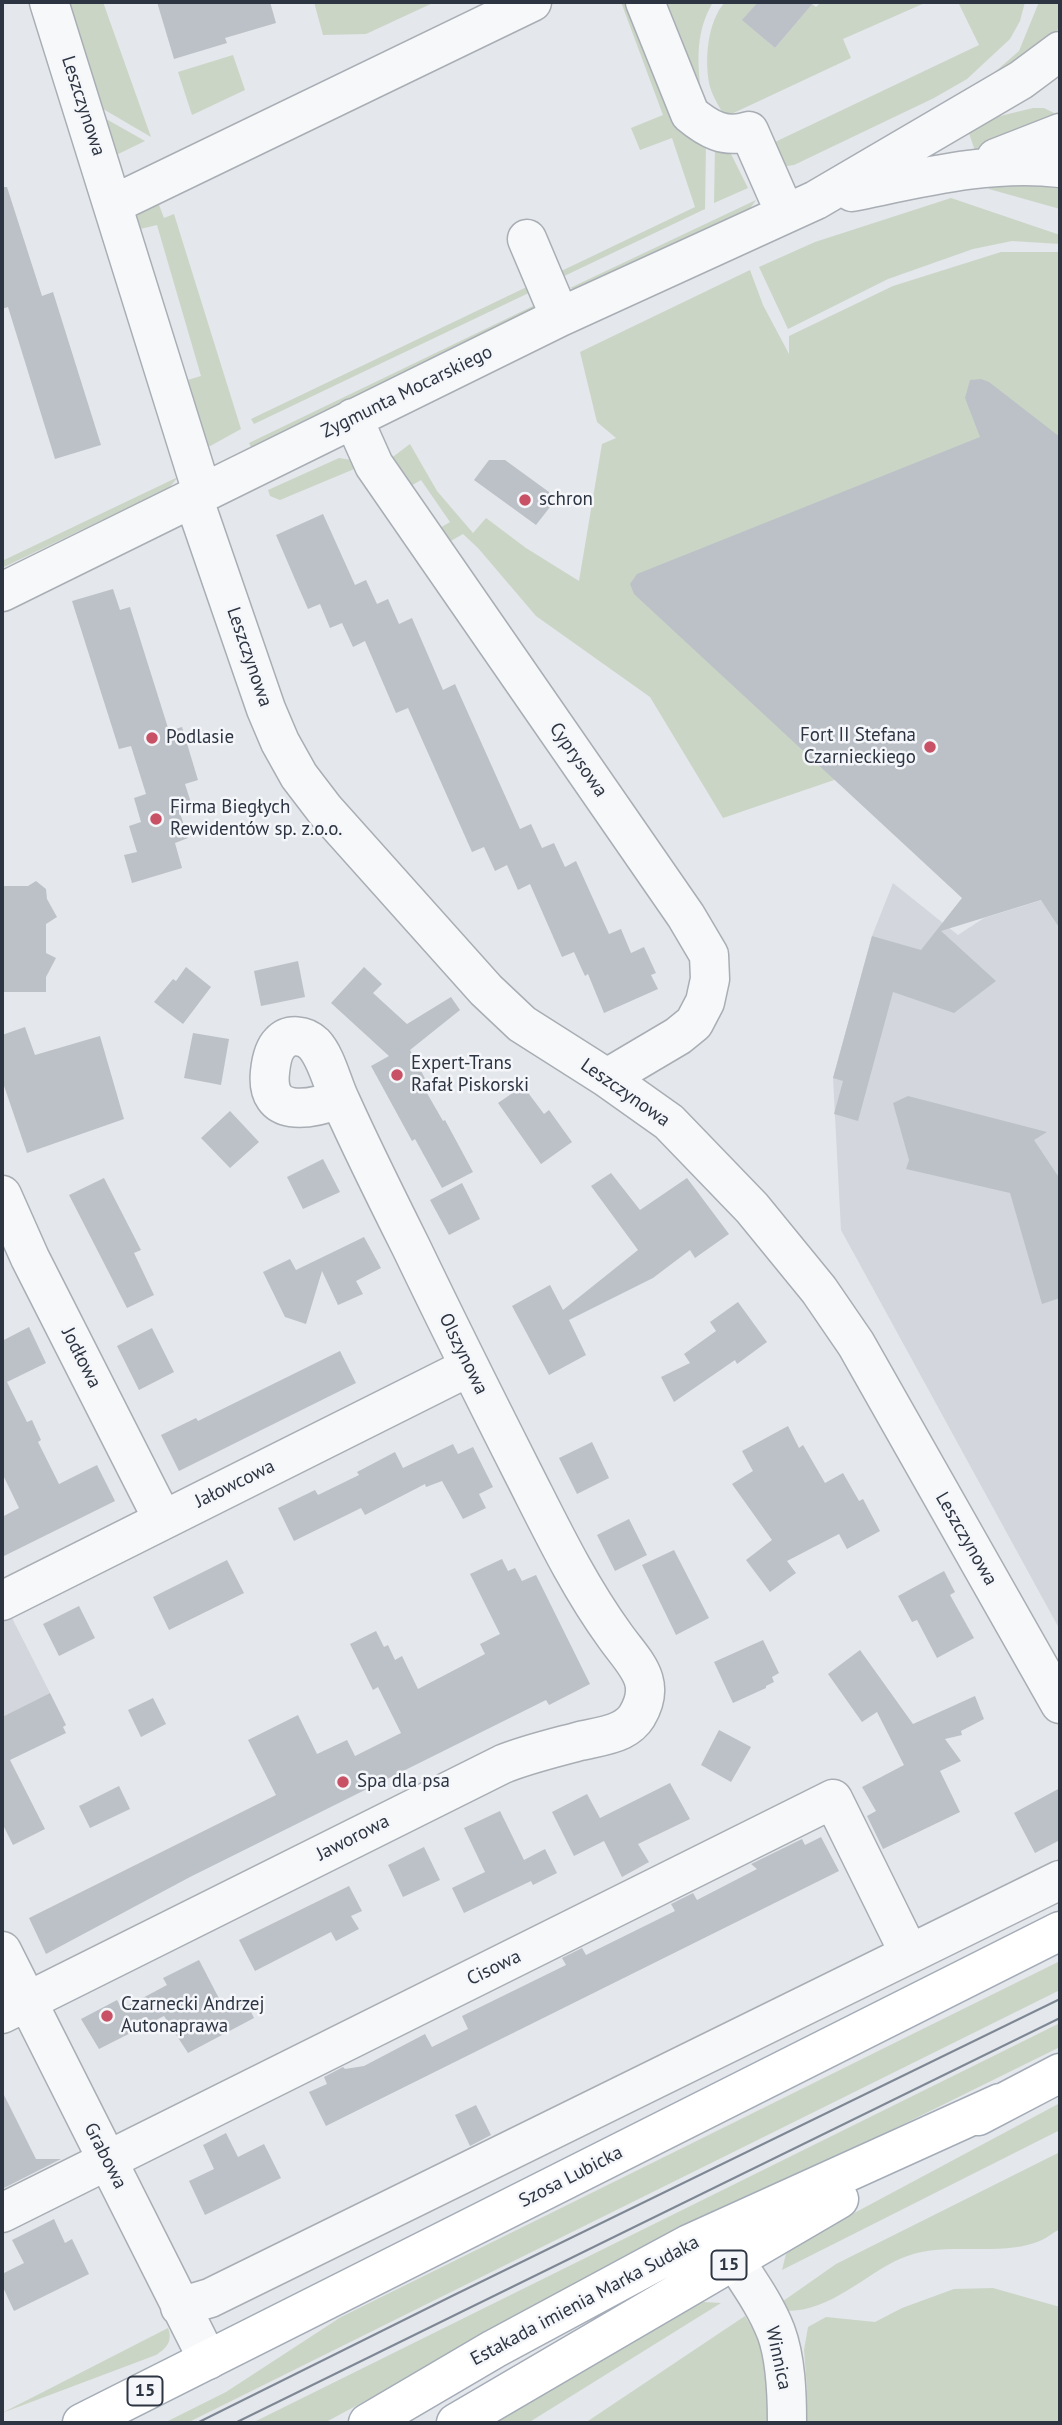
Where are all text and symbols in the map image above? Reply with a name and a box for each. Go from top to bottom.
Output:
street label: Leszczynowa [56,53,110,159]
street label: Zygmunta Mocarskiego [318,341,496,443]
place label: schron [539,489,593,511]
marker: schron [517,492,533,508]
street label: Leszczynowa [221,604,277,710]
street label: Cyprysowa [544,718,612,802]
place label: Fort II Stefana Czarnieckiego [800,725,916,769]
place label: Podlasie [166,727,234,749]
marker: Podlasie [144,730,160,746]
marker: Fort II Stefana Czarnieckiego [922,739,938,755]
place label: Firma Biegłych Rewidentów sp. z.o.o. [170,797,342,841]
marker: Firma Biegłych Rewidentów sp. z.o.o. [148,811,164,827]
place label: Expert-Trans Rafał Piskorski [411,1053,529,1097]
street label: Leszczynowa [576,1054,674,1132]
marker: Expert-Trans Rafał Piskorski [389,1067,405,1083]
street label: Olszynowa [434,1310,492,1398]
street label: Jodłowa [56,1324,106,1392]
street label: Jałowcowa [191,1455,279,1513]
street label: Leszczynowa [930,1488,1002,1590]
place label: Spa dla psa [357,1771,450,1793]
marker: Spa dla psa [335,1774,351,1790]
street label: Jaworowa [313,1810,393,1866]
street label: Cisowa [463,1945,525,1991]
place label: Czarnecki Andrzej Autonaprawa [121,1994,265,2038]
marker: Czarnecki Andrzej Autonaprawa [99,2008,115,2024]
street label: Grabowa [79,2119,131,2193]
street label: Szosa Lubicka [515,2141,627,2213]
street label: Estakada imienia Marka Sudaka [467,2231,703,2371]
road number: 15 [712,2250,746,2280]
street label: Winnica [760,2324,796,2392]
road number: 15 [128,2376,162,2406]

